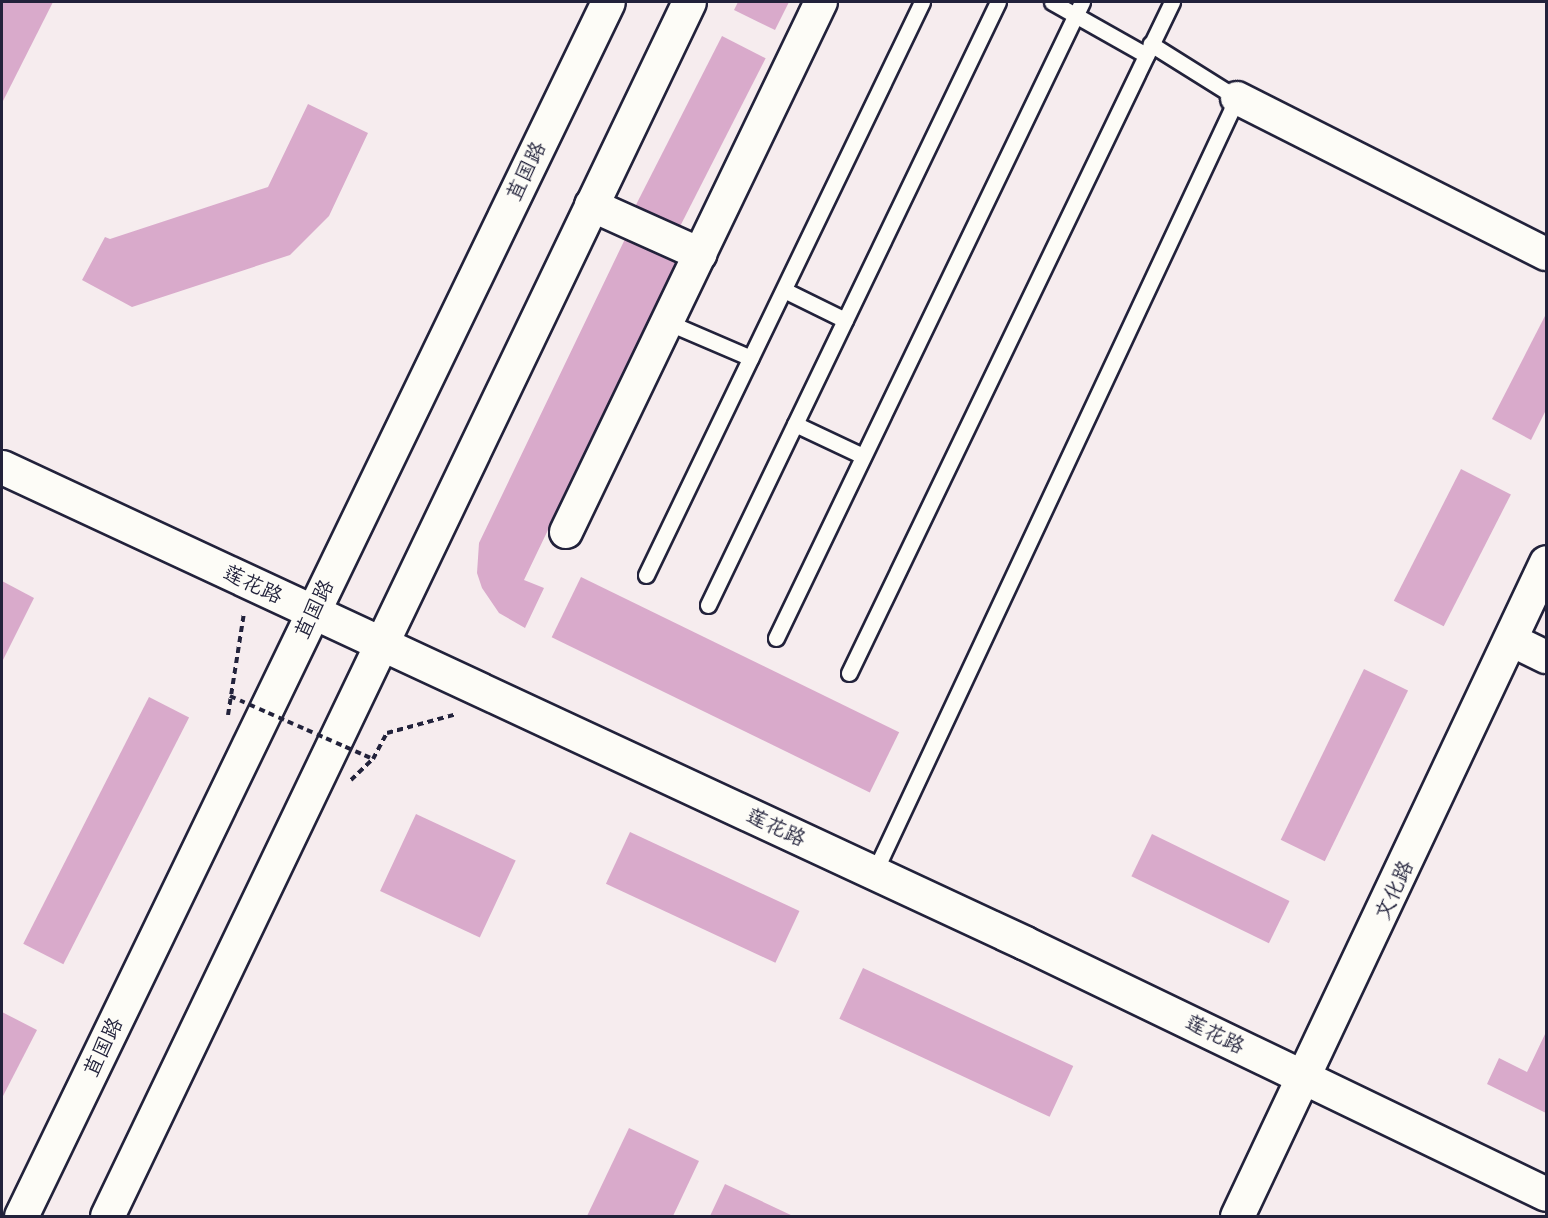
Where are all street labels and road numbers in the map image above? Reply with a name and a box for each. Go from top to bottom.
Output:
street label: 苴国路 [501,137,551,205]
street label: 莲花路 [219,559,287,609]
street label: 苴国路 [289,575,339,643]
street label: 莲花路 [742,802,810,852]
street label: 文化路 [1369,856,1419,924]
street label: 莲花路 [1181,1009,1249,1059]
street label: 苴国路 [78,1013,128,1081]

